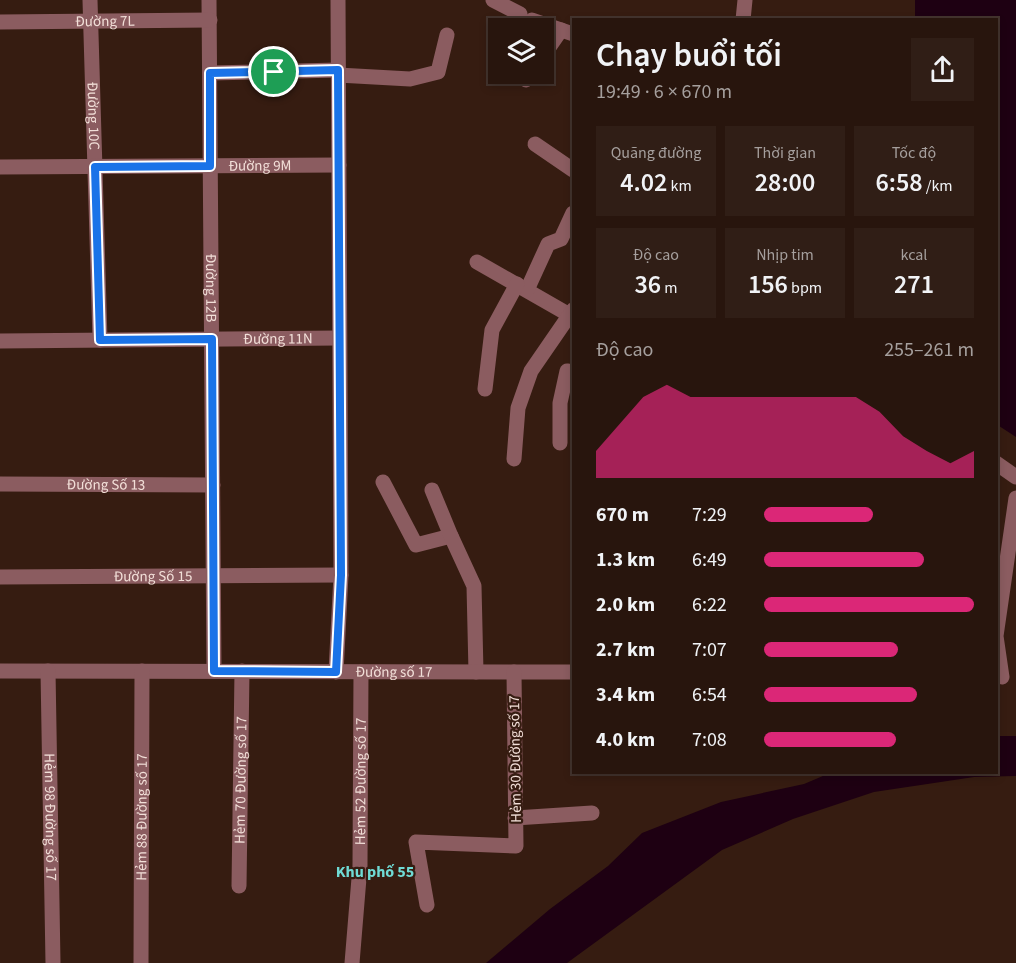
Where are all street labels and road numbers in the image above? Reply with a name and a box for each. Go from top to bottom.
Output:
street label: Đường 7L [75,11,135,32]
street label: Đường 10C [81,82,104,151]
street label: Đường 9M [228,155,292,177]
street label: Đường 12B [200,254,221,322]
street label: Đường 11N [243,328,313,350]
street label: Đường Số 13 [67,474,145,496]
street label: Đường Số 15 [114,566,192,587]
street label: Đường số 17 [355,662,433,683]
street label: Hẻm 30 Đường số 17 [504,695,527,823]
street label: Hẻm 70 Đường số 17 [230,716,252,844]
street label: Hẻm 52 Đường số 17 [350,717,372,845]
street label: Hẻm 98 Đường số 17 [38,753,62,881]
street label: Hẻm 88 Đường số 17 [131,753,153,881]

